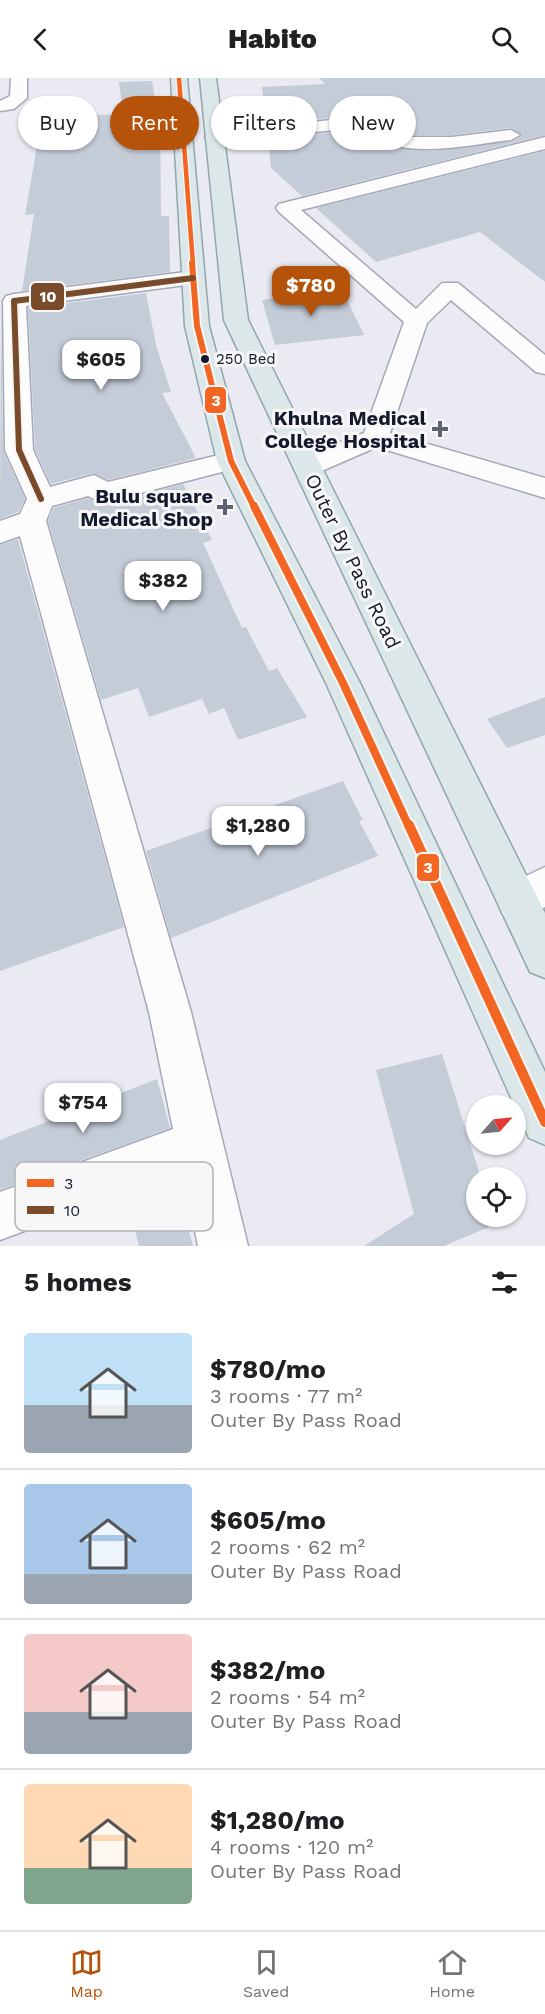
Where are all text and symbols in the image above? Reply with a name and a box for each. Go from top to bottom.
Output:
icon: back [24,23,57,56]
text: Habito [228,23,317,55]
icon: search [488,23,521,56]
chip: Buy [18,96,98,150]
chip: Rent [110,96,199,150]
chip: Filters [211,96,317,150]
chip: New [329,96,416,150]
pin: $780 [275,266,347,317]
text: $780 [286,273,336,297]
line badge: 10 [30,282,65,311]
text: 10 [39,287,57,306]
pin: $605 [65,340,137,391]
text: $605 [76,347,126,371]
place label: 250 Bed [216,350,276,368]
marker: 250 Bed [199,353,211,365]
line badge: 3 [204,386,227,414]
text: 3 [211,391,221,410]
place label: Khulna Medical College Hospital [264,406,426,453]
marker: Khulna Medical College Hospital [431,420,449,438]
street label: Outer By Pass Road [300,470,406,652]
place label: Bulu square Medical Shop [80,484,213,531]
marker: Bulu square Medical Shop [218,500,232,514]
pin: $382 [127,561,199,612]
text: $382 [138,568,188,592]
pin: $1,280 [209,806,307,857]
text: $1,280 [226,813,290,837]
line badge: 3 [416,853,440,882]
text: 3 [423,858,433,877]
pin: $754 [47,1083,119,1134]
text: $754 [58,1090,108,1114]
north arrow [466,1095,526,1155]
map controls [466,1095,526,1227]
legend [15,1162,213,1231]
button: locate [466,1167,526,1227]
text: 3 [64,1174,73,1193]
text: 10 [64,1201,80,1220]
icon: filters [488,1266,521,1299]
text: 5 homes [24,1267,132,1297]
text: $780/mo [210,1354,326,1384]
icon: home [72,1357,144,1429]
text: 3 rooms · 77 m² [210,1384,362,1408]
text: Outer By Pass Road [210,1408,402,1432]
text: $605/mo [210,1505,326,1535]
icon: home [72,1508,144,1580]
text: 2 rooms · 62 m² [210,1535,365,1559]
text: Outer By Pass Road [210,1559,402,1583]
text: $382/mo [210,1655,325,1685]
icon: home [72,1658,144,1730]
text: 2 rooms · 54 m² [210,1685,365,1709]
text: Outer By Pass Road [210,1709,402,1733]
text: $1,280/mo [210,1805,345,1835]
icon: home [72,1808,144,1880]
text: 4 rooms · 120 m² [210,1835,373,1859]
text: Outer By Pass Road [210,1859,402,1883]
tab: Map [70,1946,103,2001]
tab: Saved [243,1946,289,2001]
tab: Home [429,1946,475,2001]

